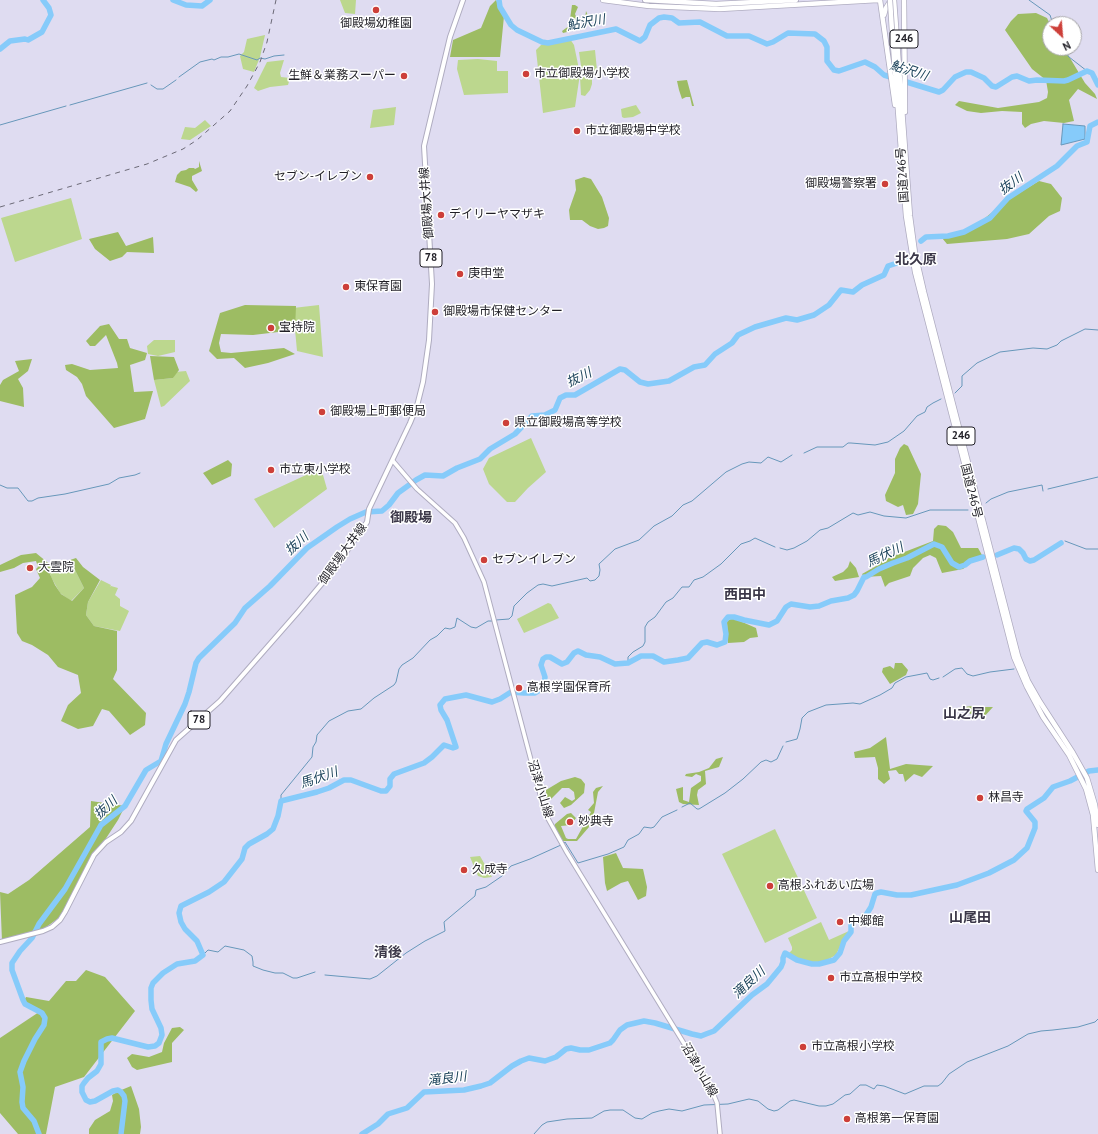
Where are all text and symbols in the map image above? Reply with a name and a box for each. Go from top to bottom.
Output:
marker: 御殿場幼稚園 [371,5,381,15]
water label: 鮎沢川 [565,12,607,34]
north arrow [1042,16,1082,56]
place label: 御殿場幼稚園 [340,17,412,31]
road number: 246 [890,30,918,48]
text: N [1061,38,1073,54]
water label: 鮎沢川 [888,58,930,84]
place label: 市立御殿場小学校 [534,67,630,81]
place label: 生鮮＆業務スーパー [288,69,396,83]
marker: 市立御殿場小学校 [521,69,531,79]
marker: 生鮮＆業務スーパー [399,71,409,81]
place label: 市立御殿場中学校 [585,124,681,138]
marker: 市立御殿場中学校 [572,126,582,136]
street label: 国道246号 [894,147,912,203]
street label: 御殿場大井線 [417,167,437,239]
place label: セブン-イレブン [274,170,362,184]
water label: 抜川 [996,170,1026,198]
marker: セブン-イレブン [365,172,375,182]
place label: 御殿場警察署 [805,177,877,191]
marker: 御殿場警察署 [880,179,890,189]
place label: デイリーヤマザキ [449,208,545,222]
marker: デイリーヤマザキ [436,210,446,220]
road number: 78 [420,249,442,267]
district label: 北久原 [895,252,937,268]
place label: 庚申堂 [468,267,504,281]
marker: 庚申堂 [455,269,465,279]
place label: 東保育園 [354,280,402,294]
marker: 東保育園 [341,282,351,292]
place label: 御殿場市保健センター [443,305,563,319]
marker: 御殿場市保健センター [430,307,440,317]
place label: 宝持院 [279,321,315,335]
marker: 宝持院 [266,323,276,333]
water label: 抜川 [564,365,594,391]
place label: 御殿場上町郵便局 [330,405,426,419]
marker: 御殿場上町郵便局 [317,407,327,417]
place label: 県立御殿場高等学校 [514,416,622,430]
marker: 県立御殿場高等学校 [501,418,511,428]
road number: 246 [947,427,975,445]
street label: 国道246号 [957,462,985,520]
place label: 市立東小学校 [279,463,351,477]
marker: 市立東小学校 [266,465,276,475]
district label: 御殿場 [390,510,432,526]
street label: 御殿場大井線 [316,521,370,587]
water label: 抜川 [282,530,312,558]
water label: 馬伏川 [864,540,906,570]
place label: セブンイレブン [492,553,576,567]
marker: セブンイレブン [479,555,489,565]
place label: 大雲院 [38,561,74,575]
marker: 大雲院 [25,563,35,573]
district label: 西田中 [724,587,766,603]
place label: 高根学園保育所 [527,681,611,695]
marker: 高根学園保育所 [514,683,524,693]
district label: 山之尻 [943,706,985,722]
road number: 78 [188,711,210,729]
street label: 沼津小山線 [524,758,556,820]
water label: 馬伏川 [298,764,340,792]
place label: 林昌寺 [988,791,1024,805]
water label: 抜川 [91,793,121,823]
marker: 林昌寺 [975,793,985,803]
place label: 妙典寺 [578,815,614,829]
marker: 妙典寺 [565,817,575,827]
place label: 久成寺 [472,863,508,877]
marker: 久成寺 [459,865,469,875]
place label: 高根ふれあい広場 [778,879,874,893]
marker: 高根ふれあい広場 [765,881,775,891]
district label: 山尾田 [949,910,991,926]
place label: 中郷館 [848,915,884,929]
marker: 中郷館 [835,917,845,927]
district label: 清後 [374,945,402,961]
water label: 滝良川 [729,964,769,1002]
place label: 市立高根中学校 [839,971,923,985]
marker: 市立高根中学校 [826,973,836,983]
street label: 沼津小山線 [678,1040,720,1100]
place label: 市立高根小学校 [811,1040,895,1054]
marker: 市立高根小学校 [798,1042,808,1052]
water label: 滝良川 [427,1069,467,1089]
place label: 高根第一保育園 [855,1112,939,1126]
marker: 高根第一保育園 [842,1114,852,1124]

